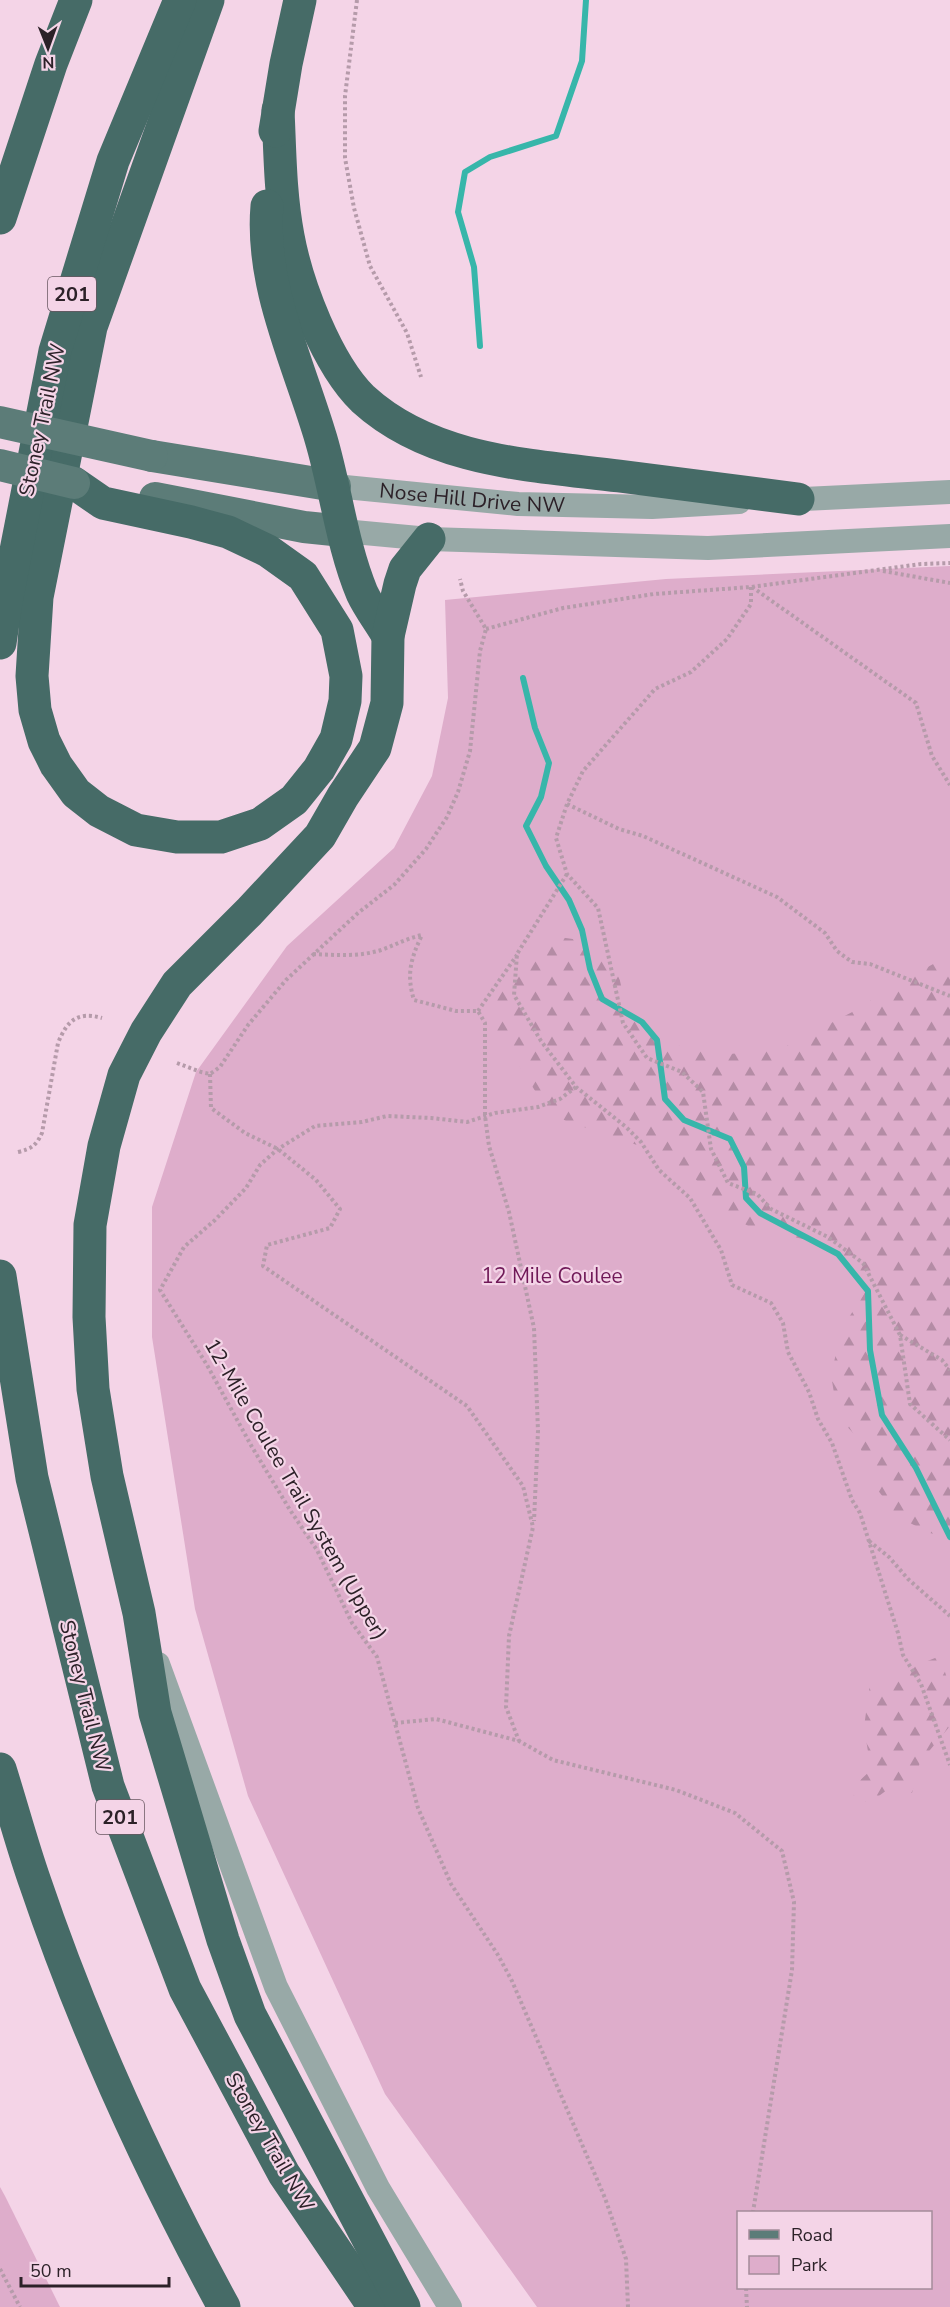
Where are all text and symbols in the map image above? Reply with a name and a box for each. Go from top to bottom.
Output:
north arrow [18,18,78,78]
text: N [42,51,54,73]
road number: 201 [48,277,96,311]
street label: Stoney Trail NW [12,341,72,499]
street label: Nose Hill Drive NW [378,476,566,519]
park label: 12 Mile Coulee [481,1262,623,1290]
street label: 12-Mile Coulee Trail System (Upper) [198,1333,394,1645]
street label: Stoney Trail NW [53,1617,117,1775]
road number: 201 [96,1800,144,1834]
street label: Stoney Trail NW [219,2068,321,2216]
legend [737,2211,932,2289]
text: Road [791,2223,833,2247]
scale bar [21,2250,170,2288]
text: Park [791,2253,828,2277]
text: 50 m [30,2259,72,2283]

